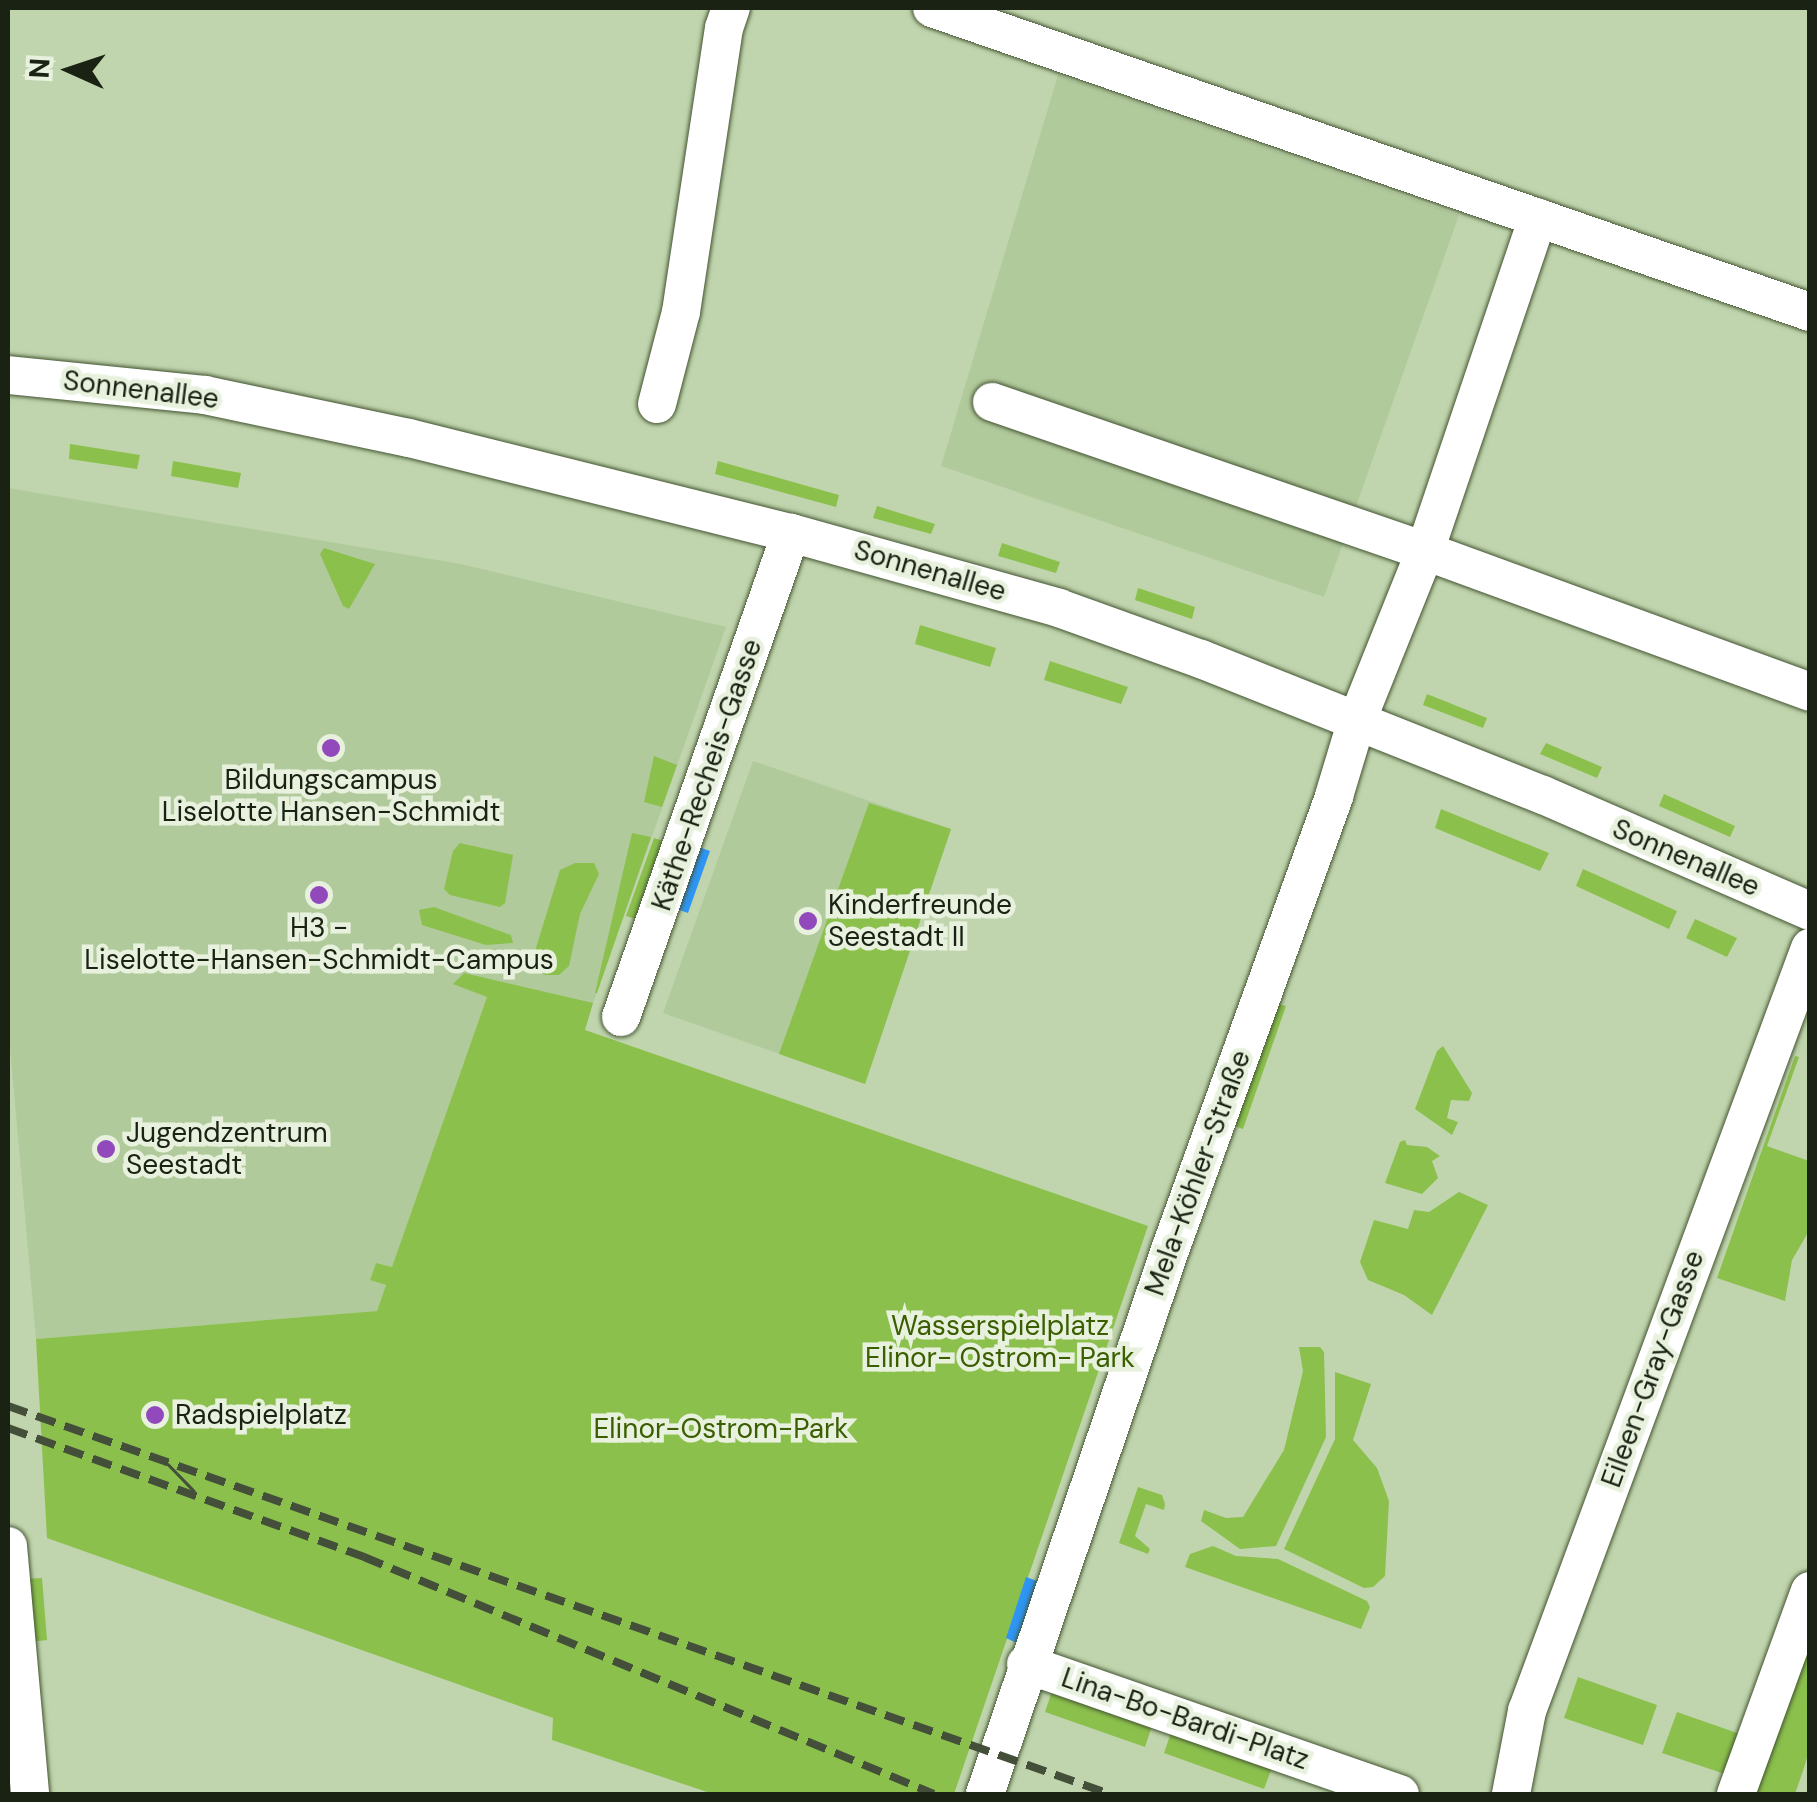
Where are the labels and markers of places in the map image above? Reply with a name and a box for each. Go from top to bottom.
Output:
marker: Bildungscampus Liselotte Hansen-Schmidt [320,737,342,759]
place label: Bildungscampus Liselotte Hansen-Schmidt [162,763,500,829]
marker: H3 - Liselotte-Hansen-Schmidt-Campus [308,884,330,906]
place label: Kinderfreunde Seestadt II [828,888,1012,954]
marker: Kinderfreunde Seestadt II [797,910,819,932]
place label: H3 - Liselotte-Hansen-Schmidt-Campus [84,911,554,977]
place label: Jugendzentrum Seestadt [126,1116,328,1182]
marker: Jugendzentrum Seestadt [95,1138,117,1160]
place label: Radspielplatz [175,1398,347,1432]
marker: Radspielplatz [144,1404,166,1426]

